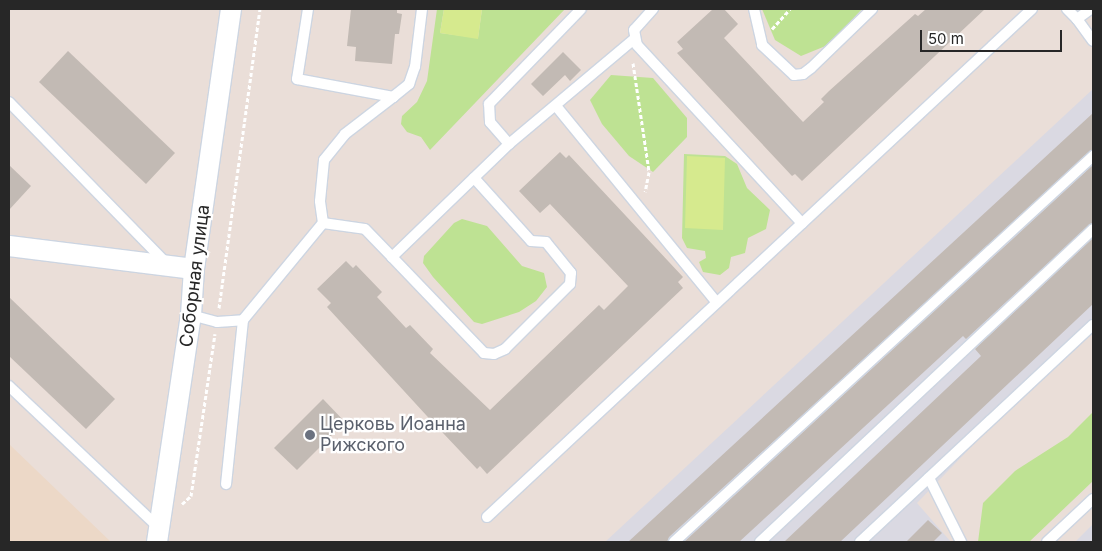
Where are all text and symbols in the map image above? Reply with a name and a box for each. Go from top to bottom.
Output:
scale bar [922,20,1064,52]
text: 50 m [928,29,964,48]
street label: Соборная улица [176,204,214,348]
place label: Церковь Иоанна Рижского [320,414,466,456]
marker: Церковь Иоанна Рижского [304,429,316,441]

